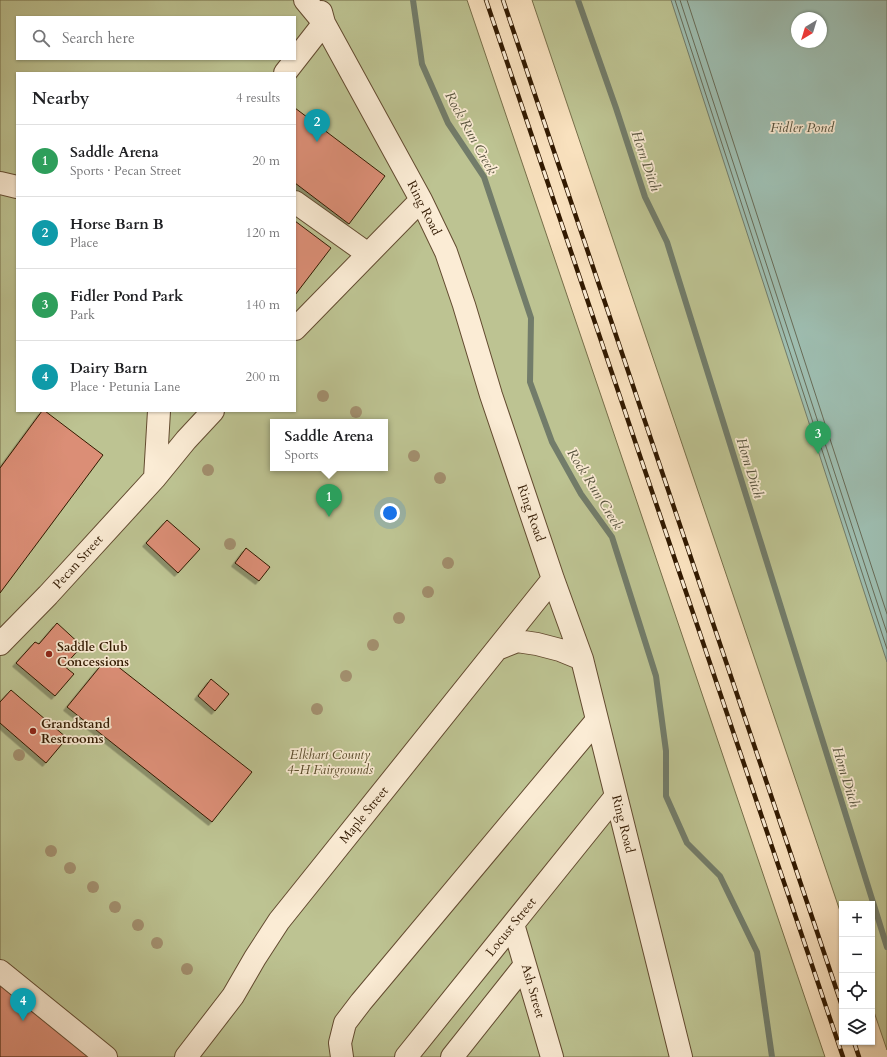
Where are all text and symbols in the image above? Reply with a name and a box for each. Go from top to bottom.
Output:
north arrow [791,12,827,48]
search box [16,16,296,60]
icon: search [30,27,52,49]
text: Search here [62,28,135,48]
text: Nearby [32,87,89,110]
water label: Rock Run Creek [440,88,502,178]
text: 4 results [236,89,280,107]
pin: 2 [304,109,330,142]
water label: Fidler Pond [770,118,835,137]
water label: Horn Ditch [627,128,665,194]
text: Saddle Arena [70,142,159,162]
text: 1 [42,152,48,170]
text: 20 m [252,152,280,170]
text: Sports · Pecan Street [70,162,181,180]
street label: Ring Road [402,177,446,239]
text: Horse Barn B [70,214,164,234]
text: 2 [42,224,48,242]
text: 120 m [246,224,280,242]
text: Place [70,234,98,252]
text: Fidler Pond Park [70,286,183,306]
text: 3 [42,296,48,314]
text: 140 m [246,296,280,314]
text: Park [70,306,95,324]
text: Dairy Barn [70,358,148,378]
text: 4 [42,368,48,386]
text: 200 m [246,368,280,386]
text: Place · Petunia Lane [70,378,181,396]
popup [270,419,388,471]
pin: 3 [805,421,831,454]
text: Saddle Arena [285,426,373,446]
water label: Horn Ditch [732,435,768,501]
water label: Rock Run Creek [562,445,628,533]
text: Sports [285,446,318,464]
street label: Ring Road [513,482,549,544]
pin: 1 [316,484,342,517]
your location [380,503,400,523]
street label: Pecan Street [49,531,107,593]
place label: Saddle Club Concessions [57,638,129,671]
marker: Saddle Club Concessions [44,649,54,659]
place label: Grandstand Restrooms [41,715,111,748]
marker: Grandstand Restrooms [28,726,38,736]
water label: Horn Ditch [828,744,864,810]
park label: Elkhart County 4-H Fairgrounds [287,746,374,779]
street label: Maple Street [335,783,393,847]
street label: Ring Road [607,793,639,855]
street label: Locust Street [482,894,540,960]
map controls [839,901,875,1045]
button: + [839,901,875,937]
button: − [839,937,875,973]
street label: Ash Street [517,962,549,1020]
button: locate [839,973,875,1009]
pin: 4 [10,988,36,1021]
button: layers [839,1009,875,1045]

